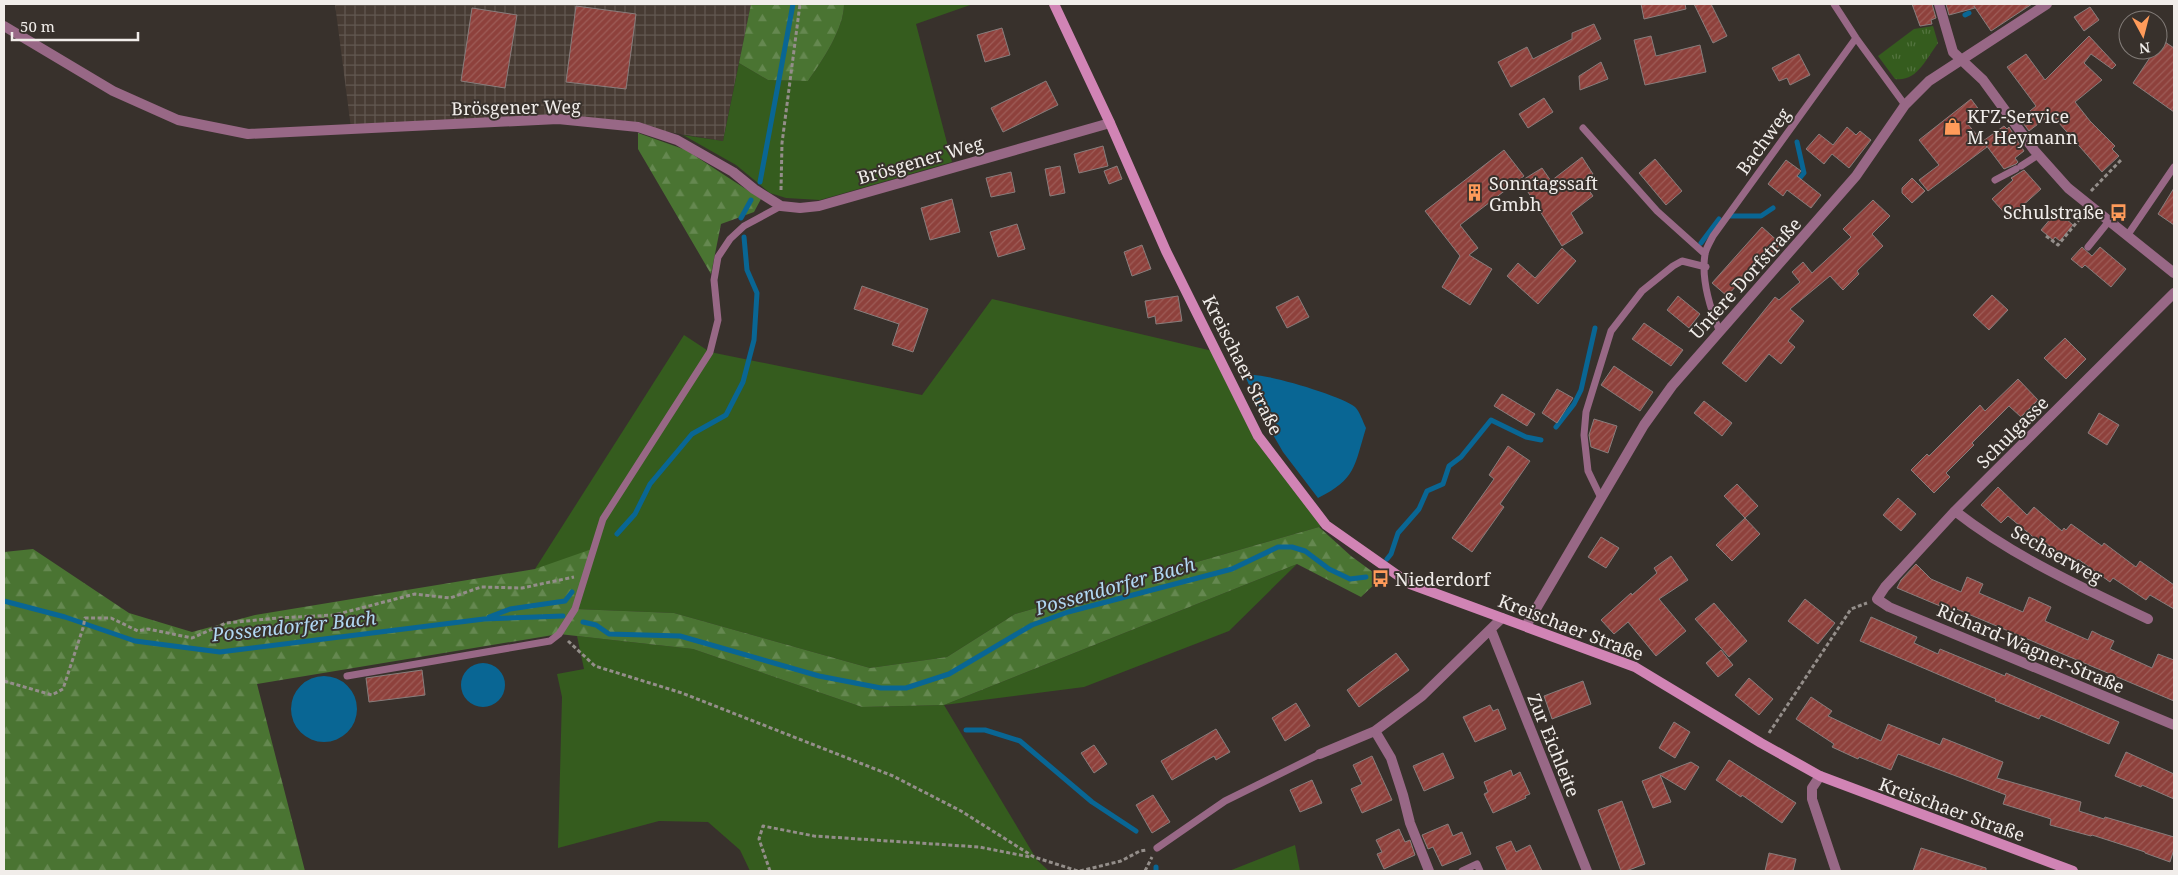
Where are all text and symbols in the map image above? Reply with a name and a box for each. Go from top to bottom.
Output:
scale bar [12,10,139,42]
north arrow [2118,10,2168,60]
text: 50 m [20,16,55,36]
text: N [2138,38,2151,59]
street label: Brösgener Weg [451,94,581,120]
street label: Bachweg [1731,103,1796,179]
place label: KFZ-Service M. Heymann [1967,104,2078,149]
shop icon: KFZ-Service M. Heymann [1943,116,1963,136]
street label: Brösgener Weg [854,131,986,189]
place label: Sonntagssaft Gmbh [1489,171,1598,216]
building icon: Sonntagssaft Gmbh [1465,183,1485,203]
place label: Schulstraße [2003,200,2104,224]
bus stop icon: Schulstraße [2108,202,2128,222]
street label: Untere Dorfstraße [1684,212,1806,344]
street label: Kreischaer Straße [1197,291,1289,439]
street label: Schulgasse [1971,391,2053,473]
street label: Sechserweg [2007,519,2107,589]
water label: Possendorfer Bach [1031,551,1199,622]
place label: Niederdorf [1395,567,1491,591]
bus stop icon: Niederdorf [1371,569,1391,589]
street label: Kreischaer Straße [1495,588,1647,666]
street label: Richard-Wagner-Straße [1934,598,2128,698]
water label: Possendorfer Bach [210,604,378,648]
street label: Zur Eichleite [1522,690,1586,800]
street label: Kreischaer Straße [1876,771,2028,847]

